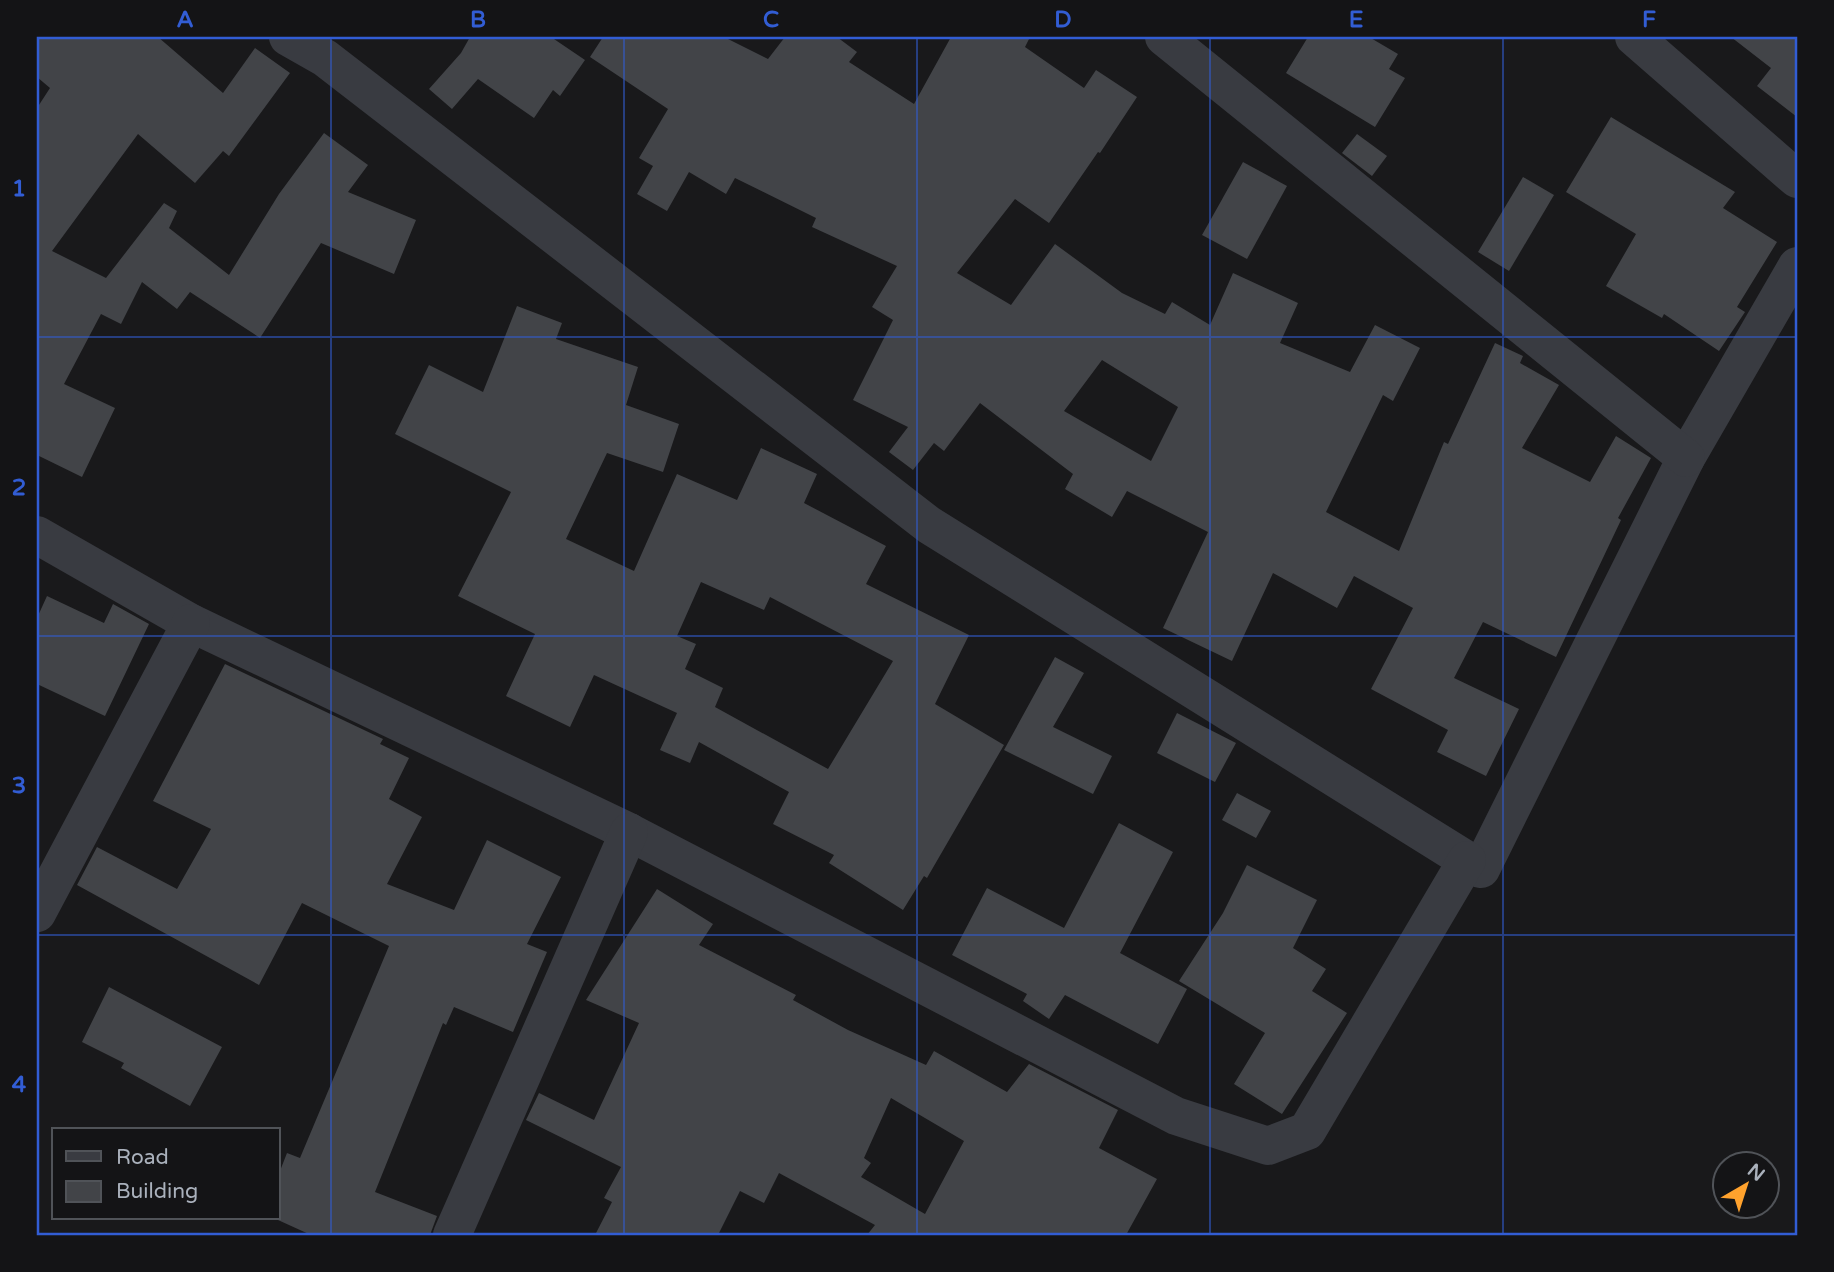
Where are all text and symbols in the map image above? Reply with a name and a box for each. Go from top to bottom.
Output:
text: A [176,6,194,34]
text: B [470,6,486,34]
text: C [763,6,779,34]
text: D [1054,6,1072,34]
text: E [1349,6,1363,34]
text: F [1642,6,1656,34]
text: 1 [12,175,26,203]
text: 2 [12,474,26,502]
text: 3 [12,772,26,800]
text: 4 [12,1071,27,1099]
legend [52,1128,280,1220]
text: Road [116,1145,169,1170]
north arrow [1712,1150,1782,1220]
text: N [1743,1159,1769,1186]
text: Building [116,1179,198,1204]

